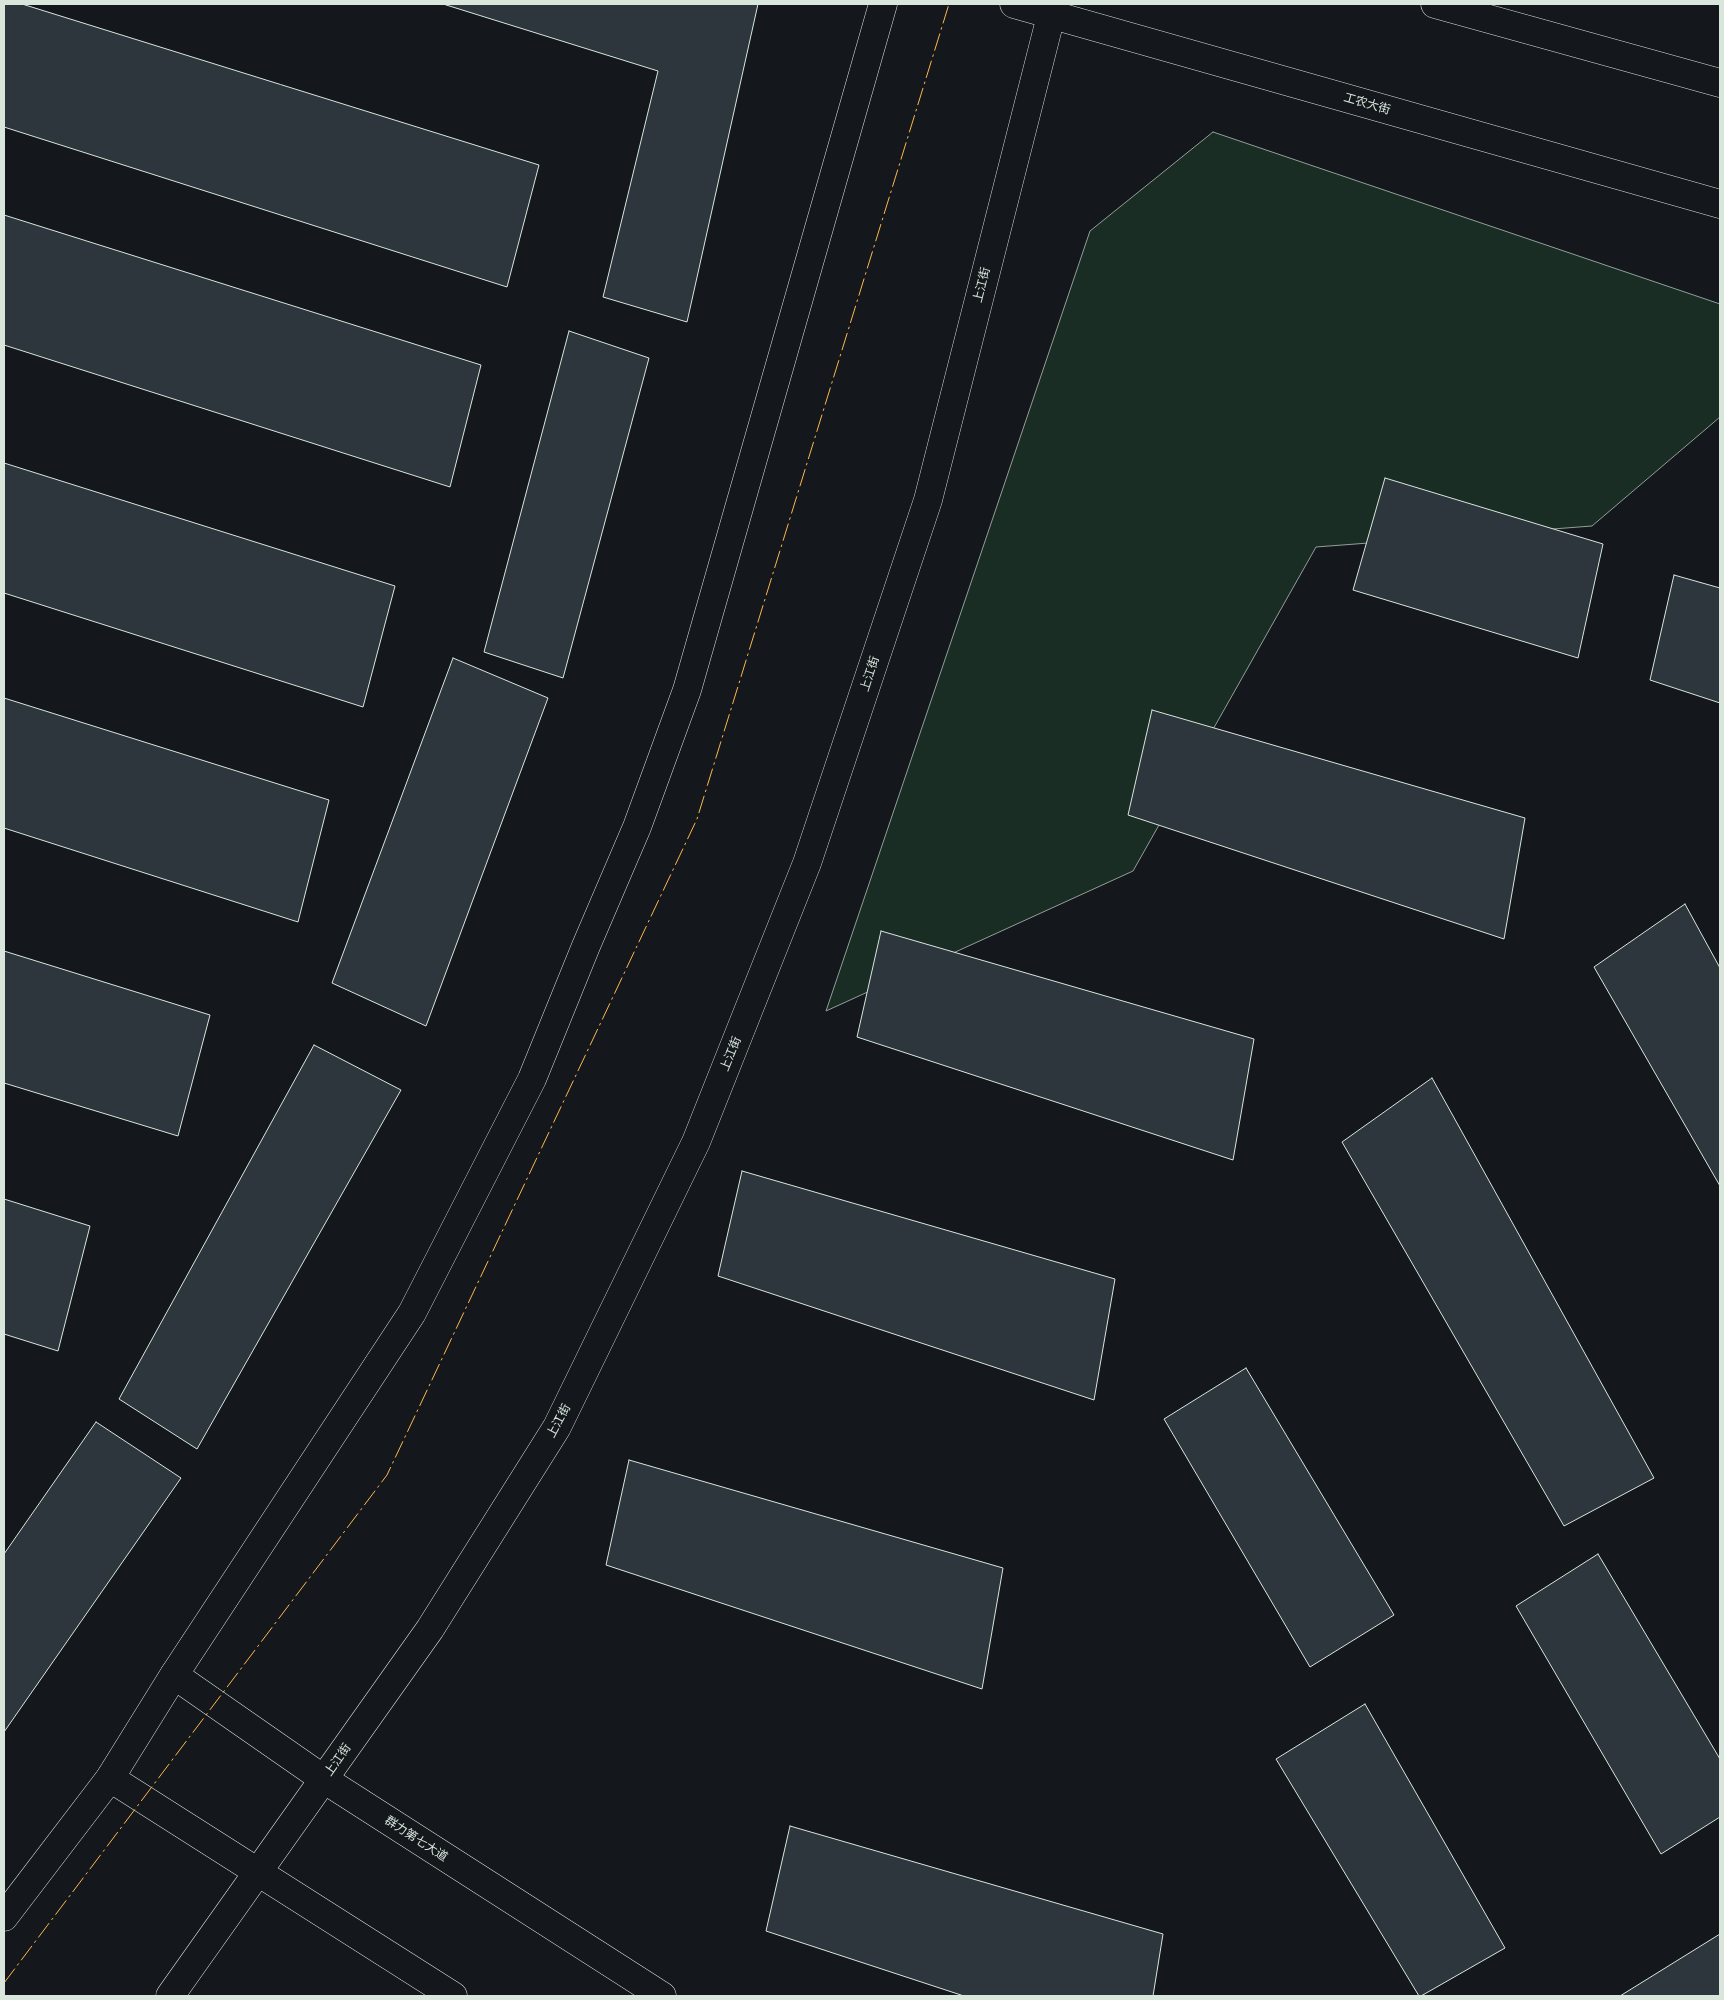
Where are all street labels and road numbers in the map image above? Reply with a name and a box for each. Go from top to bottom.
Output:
street label: 工农大街 [1342,90,1392,118]
street label: 上江街 [971,266,993,304]
street label: 上江街 [858,655,882,693]
street label: 上江街 [718,1035,744,1073]
street label: 上江街 [544,1402,574,1440]
street label: 上江街 [322,1741,354,1779]
street label: 群力第七大道 [382,1813,450,1865]

